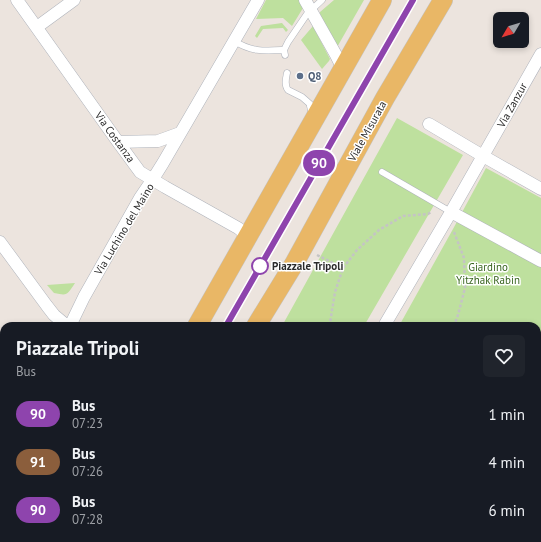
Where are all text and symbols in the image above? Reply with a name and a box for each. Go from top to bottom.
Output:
north arrow [493,12,529,48]
map controls [493,12,529,48]
place label: Q8 [308,69,322,83]
marker: Q8 [295,71,305,81]
street label: Via Zanzur [493,80,530,131]
street label: Viale Misurata [344,98,389,165]
street label: Via Costanza [91,108,138,165]
line badge: 90 [301,150,337,176]
text: 90 [311,154,327,172]
street label: Via Luchino del Maino [91,181,157,278]
marker: Piazzale Tripoli [251,257,269,275]
place label: Piazzale Tripoli [272,259,343,273]
park label: Giardino Yitzhak Rabin [456,260,520,287]
button: heart [483,335,525,377]
text: Piazzale Tripoli [16,336,139,360]
text: Bus [16,363,36,380]
text: Bus [72,396,95,415]
text: 90 [30,405,46,423]
text: 1 min [488,405,525,424]
text: 07:23 [72,415,103,432]
text: Bus [72,444,95,463]
text: 91 [30,453,46,471]
text: 4 min [488,453,525,472]
text: 07:26 [72,463,103,480]
text: Bus [72,492,95,511]
text: 90 [30,501,46,519]
text: 6 min [488,501,525,520]
text: 07:28 [72,511,103,528]

